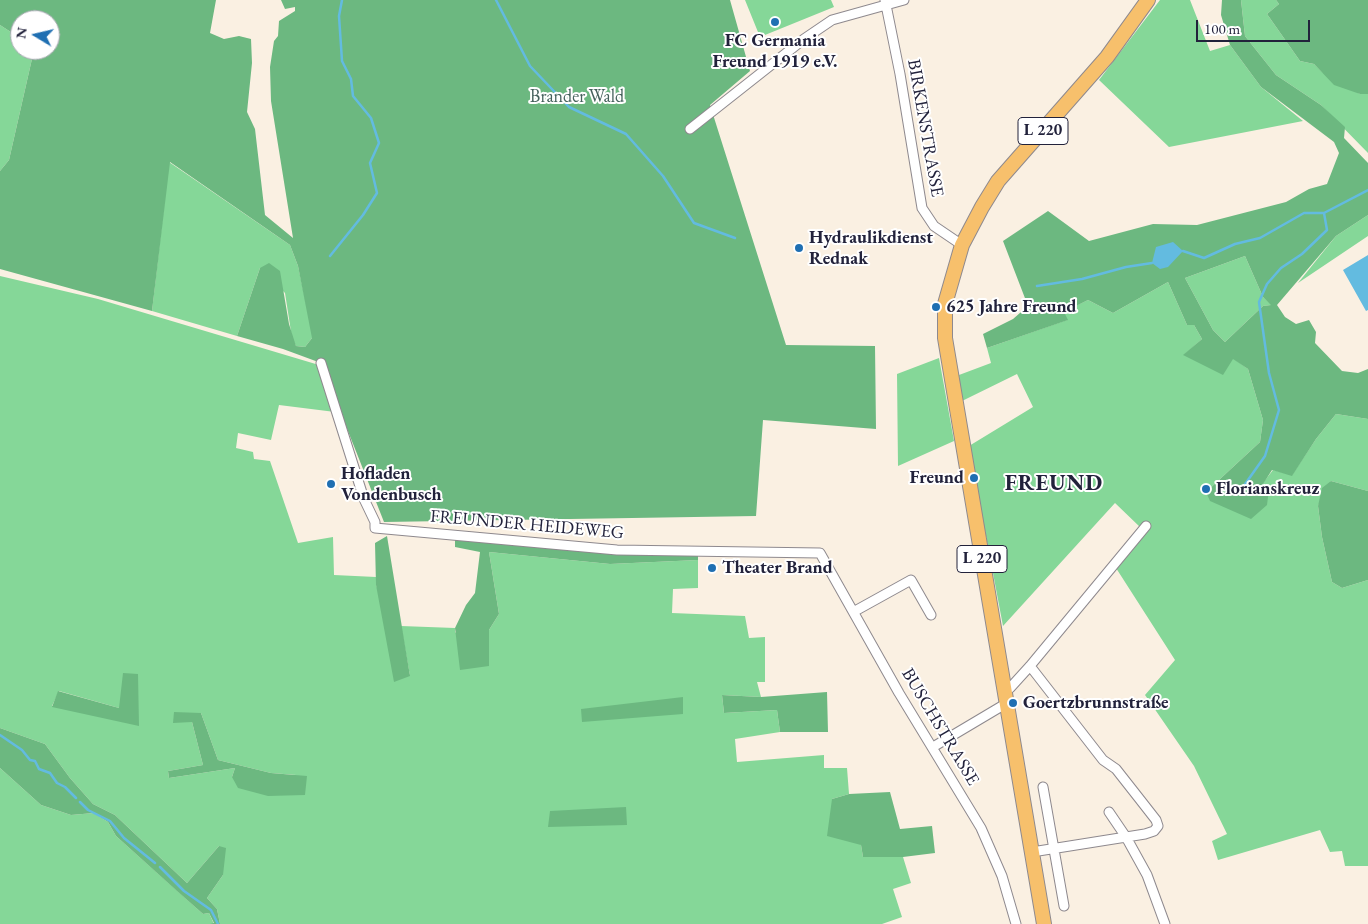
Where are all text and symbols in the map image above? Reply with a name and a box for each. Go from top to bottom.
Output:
north arrow [10,10,60,60]
scale bar [1198,10,1312,42]
marker: FC Germania Freund 1919 e.V. [769,16,781,28]
text: 100 m [1204,19,1240,38]
text: N [11,26,31,40]
place label: FC Germania Freund 1919 e.V. [712,30,838,72]
street label: BIRKENSTRASSE [902,57,948,199]
park label: Brander Wald [530,86,624,108]
road number: L 220 [1018,118,1068,144]
place label: Hydraulikdienst Rednak [809,227,933,270]
marker: Hydraulikdienst Rednak [793,242,805,254]
place label: 625 Jahre Freund [946,296,1077,318]
marker: 625 Jahre Freund [930,301,942,313]
place label: Hofladen Vondenbusch [341,463,441,506]
place label: Freund [910,467,964,489]
district label: FREUND [1004,471,1104,497]
marker: Freund [968,472,980,484]
marker: Hofladen Vondenbusch [325,478,337,490]
place label: Florianskreuz [1216,478,1319,500]
marker: Florianskreuz [1200,483,1212,495]
street label: FREUNDER HEIDEWEG [429,506,625,544]
road number: L 220 [957,546,1007,572]
place label: Theater Brand [722,557,833,579]
marker: Theater Brand [706,562,718,574]
street label: BUSCHSTRASSE [897,664,983,790]
place label: Goertzbrunnstraße [1023,692,1169,714]
marker: Goertzbrunnstraße [1007,697,1019,709]

